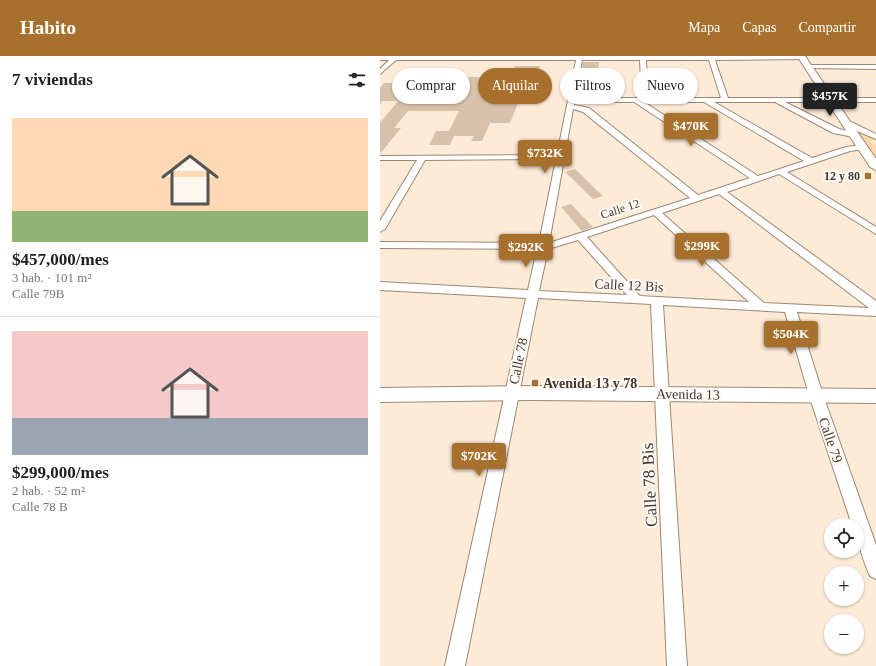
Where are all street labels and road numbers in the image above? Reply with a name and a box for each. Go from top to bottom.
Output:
street label: Calle 12 [599,196,641,222]
street label: Calle 12 Bis [594,276,664,295]
street label: Calle 78 [506,337,531,386]
street label: Avenida 13 [656,386,720,403]
street label: Calle 79 [816,415,845,465]
street label: Calle 78 Bis [638,443,661,527]

